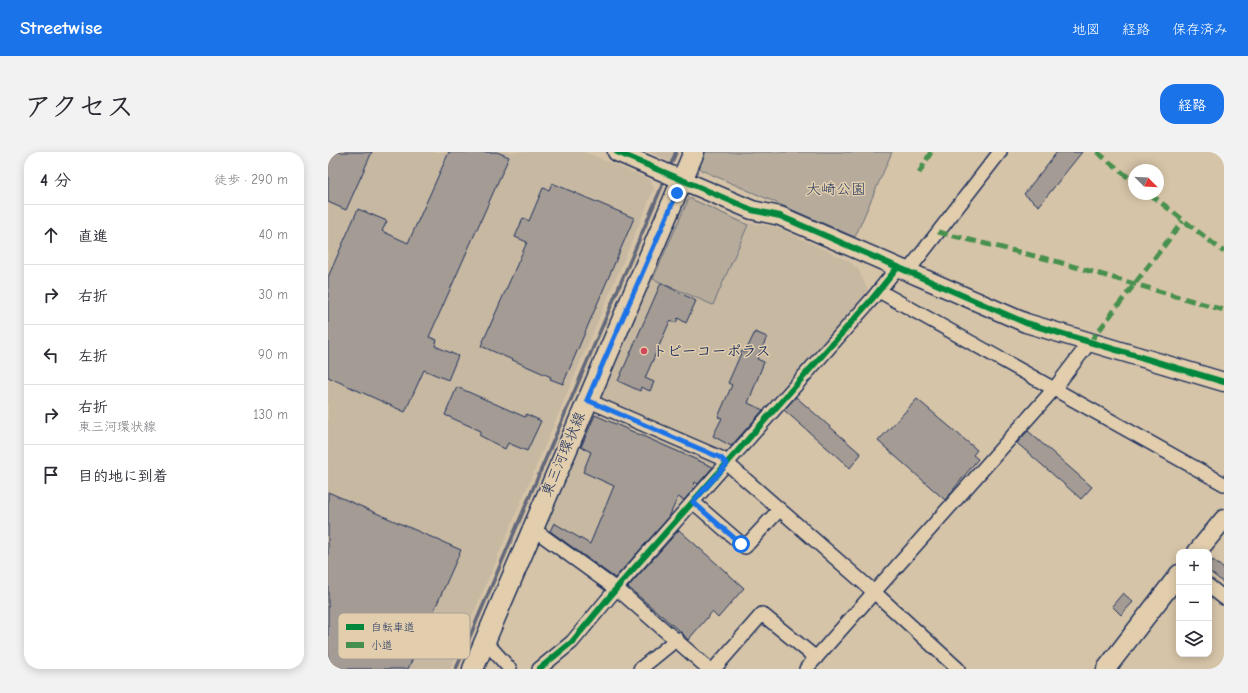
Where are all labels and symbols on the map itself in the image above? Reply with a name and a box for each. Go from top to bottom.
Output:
north arrow [1128,164,1164,200]
park label: 大崎公園 [806,180,866,198]
route end [668,184,686,202]
place label: トピーコーポラス [652,342,771,360]
marker: トピーコーポラス [639,346,649,356]
street label: 東三河環状線 [537,409,589,499]
route start [732,535,750,553]
legend [338,613,470,659]
text: 自転車道 [371,621,415,634]
text: 小道 [371,639,393,652]

